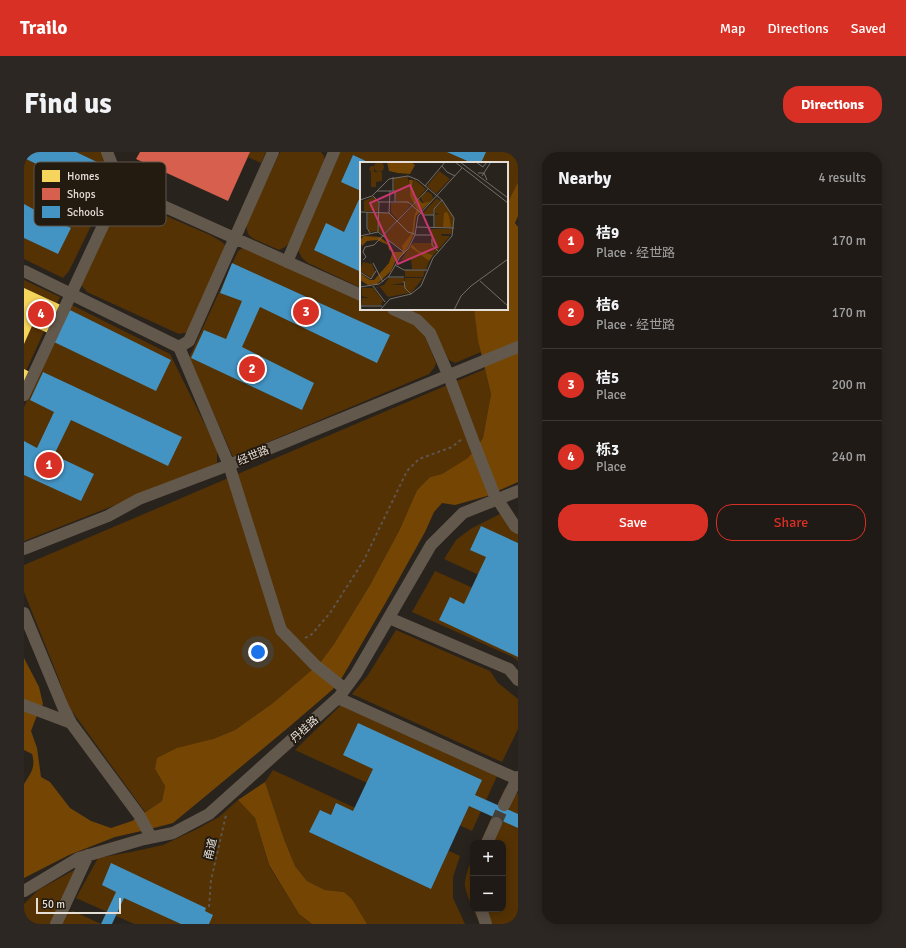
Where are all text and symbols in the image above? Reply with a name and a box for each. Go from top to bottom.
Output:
text: Trailo [20,16,67,40]
text: Map [720,20,746,37]
text: Directions [768,20,829,37]
text: Saved [851,20,886,37]
button: Directions [783,86,882,123]
text: Find us [24,87,112,121]
legend [34,162,166,226]
inset map [360,162,508,310]
text: Nearby [558,168,611,189]
text: Homes [67,170,99,183]
text: 4 results [818,170,866,186]
text: Shops [67,188,96,201]
text: Schools [67,206,104,219]
text: 桔9 [596,224,619,242]
text: 1 [567,233,575,249]
text: 170 m [832,233,866,249]
text: Place · 经世路 [596,245,675,261]
text: 桔6 [596,296,619,314]
pin: 3 [293,297,319,327]
pin: 4 [28,299,54,329]
text: 2 [567,305,575,321]
text: 170 m [832,305,866,321]
text: Place · 经世路 [596,317,675,333]
pin: 2 [239,354,265,384]
text: 桔5 [596,369,619,387]
text: 3 [567,377,575,393]
text: 200 m [832,377,866,393]
text: Place [596,387,626,403]
text: 栎3 [596,441,619,459]
street label: 经世路 [235,443,271,468]
text: 4 [567,449,575,465]
text: 240 m [832,449,866,465]
pin: 1 [36,450,62,480]
text: Place [596,459,626,475]
button: Save [558,504,708,541]
button: Share [716,504,866,541]
your location [248,642,268,662]
street label: 丹桂路 [288,714,321,745]
street label: 甬道 [202,837,219,861]
map controls [470,840,506,912]
button: + [470,840,506,876]
button: − [470,876,506,912]
scale bar [36,896,121,915]
text: 50 m [42,898,65,911]

